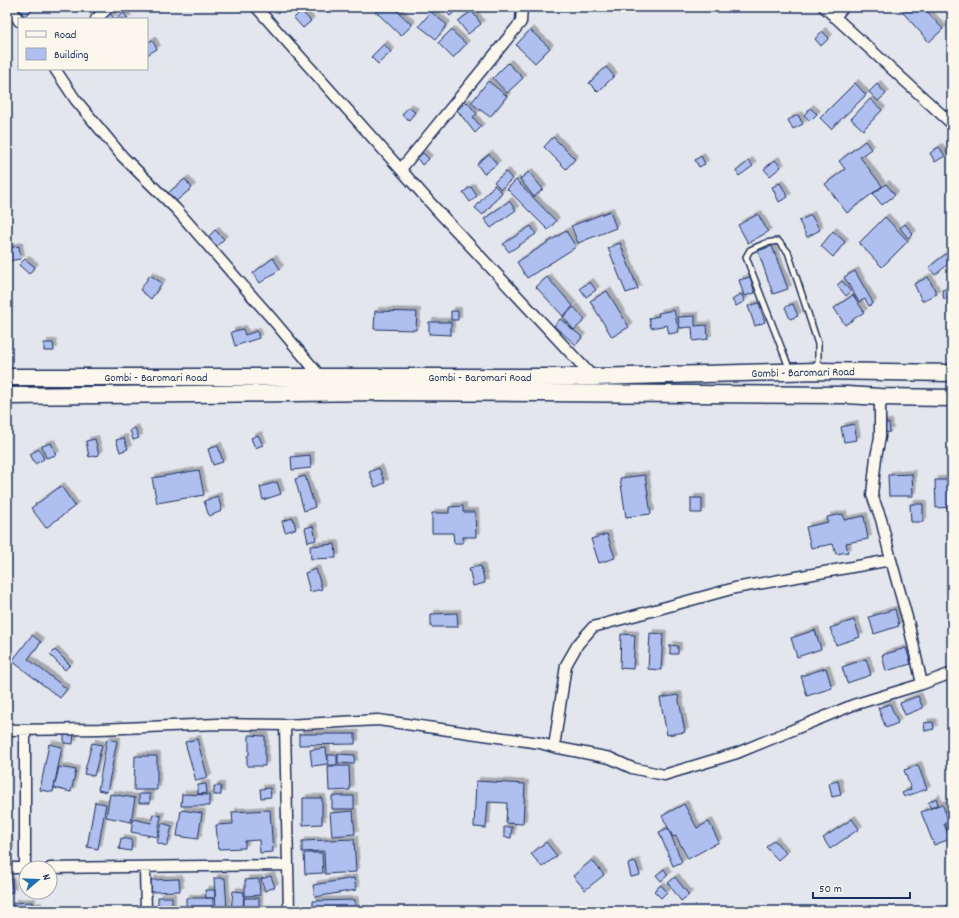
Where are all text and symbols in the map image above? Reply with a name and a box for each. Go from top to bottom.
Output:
legend [18,18,148,70]
text: Road [54,27,76,44]
text: Building [54,47,89,64]
street label: Gombi - Baromari Road [751,364,855,383]
street label: Gombi - Baromari Road [104,370,208,387]
street label: Gombi - Baromari Road [428,370,532,387]
north arrow [18,860,58,900]
text: N [37,872,54,883]
scale bar [813,874,910,900]
text: 50 m [819,881,842,898]

